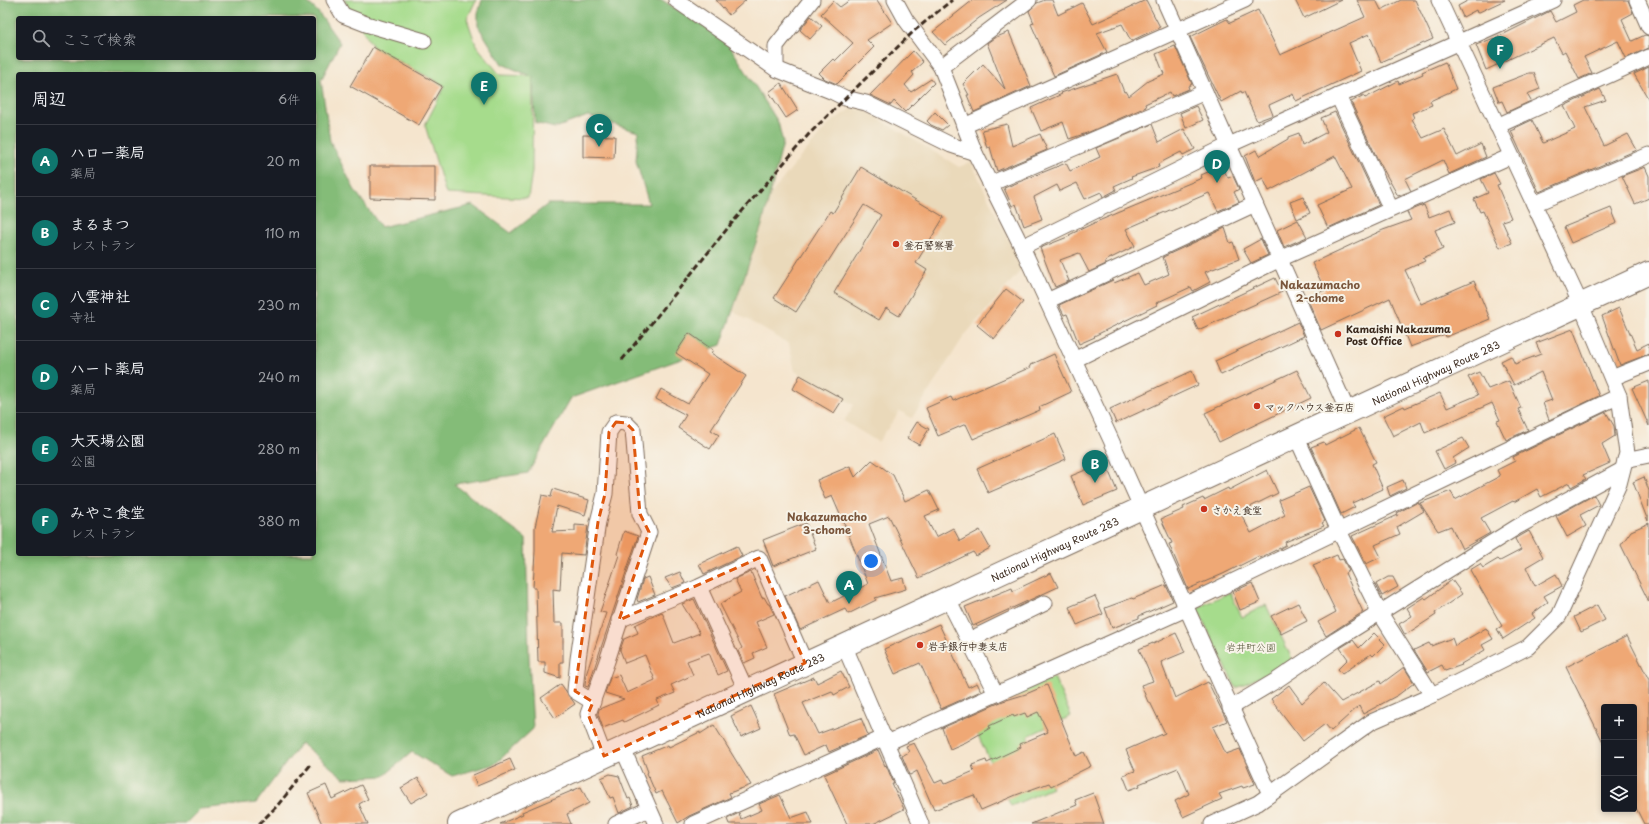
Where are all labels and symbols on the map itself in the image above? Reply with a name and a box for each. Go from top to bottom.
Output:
pin: F [1487,36,1513,69]
pin: E [471,72,497,105]
pin: C [586,114,612,147]
pin: D [1204,150,1230,183]
place label: 釜石警察署 [904,237,954,252]
marker: 釜石警察署 [891,239,901,249]
district label: Nakazumacho 2-chome [1280,276,1361,306]
place label: Kamaishi Nakazuma Post Office [1346,321,1451,348]
marker: Kamaishi Nakazuma Post Office [1333,329,1343,339]
street label: National Highway Route 283 [1369,336,1502,408]
place label: マックハウス釜石店 [1265,399,1354,414]
marker: マックハウス釜石店 [1252,401,1262,411]
pin: B [1082,450,1108,483]
place label: さかえ食堂 [1212,502,1262,517]
marker: さかえ食堂 [1199,504,1209,514]
district label: Nakazumacho 3-chome [787,508,868,538]
street label: National Highway Route 283 [988,512,1121,584]
your location [861,551,881,571]
pin: A [836,571,862,604]
place label: 岩手銀行中妻支店 [928,638,1008,653]
park label: 岩井町公園 [1226,639,1276,654]
marker: 岩手銀行中妻支店 [915,640,925,650]
street label: National Highway Route 283 [694,648,827,721]

